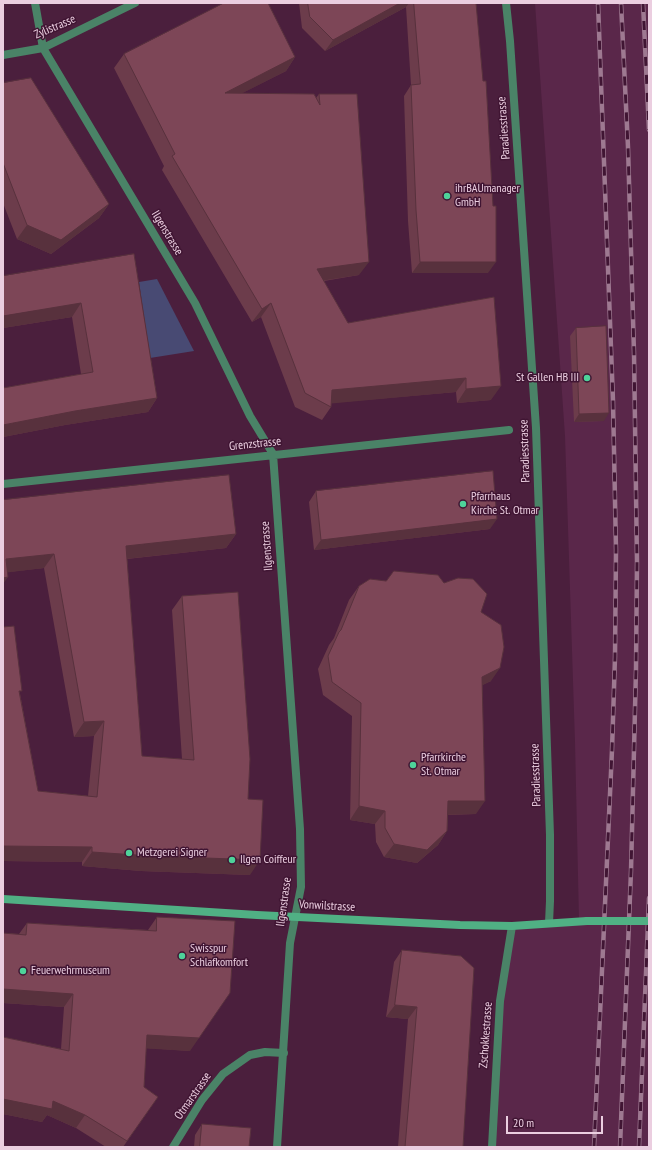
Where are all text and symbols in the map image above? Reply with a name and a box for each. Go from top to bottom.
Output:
street label: Zylistrasse [32,12,78,42]
street label: Paradiesstrasse [495,96,513,160]
place label: ihrBAUmanager GmbH [455,182,520,210]
marker: ihrBAUmanager GmbH [442,191,452,201]
street label: Ilgenstrasse [148,208,186,258]
place label: St Gallen HB III [516,371,579,385]
marker: St Gallen HB III [582,373,592,383]
street label: Paradiesstrasse [517,419,533,483]
street label: Grenzstrasse [228,434,282,454]
place label: Pfarrhaus Kirche St. Otmar [471,490,539,518]
marker: Pfarrhaus Kirche St. Otmar [458,499,468,509]
street label: Ilgenstrasse [258,521,276,571]
street label: Paradiesstrasse [528,743,544,807]
place label: Pfarrkirche St. Otmar [421,751,466,779]
marker: Pfarrkirche St. Otmar [408,760,418,770]
place label: Metzgerei Signer [137,846,207,860]
marker: Metzgerei Signer [124,848,134,858]
place label: Ilgen Coiffeur [240,853,296,867]
marker: Ilgen Coiffeur [227,855,237,865]
street label: Ilgenstrasse [273,876,295,928]
street label: Vonwilstrasse [298,897,356,915]
place label: Swisspur Schlafkomfort [190,942,248,970]
marker: Swisspur Schlafkomfort [177,951,187,961]
place label: Feuerwehrmuseum [31,964,110,978]
marker: Feuerwehrmuseum [18,966,28,976]
street label: Zschokkestrasse [476,1001,496,1069]
street label: Otmarstrasse [172,1070,214,1122]
scale bar [508,1108,605,1134]
text: 20 m [513,1115,534,1130]

